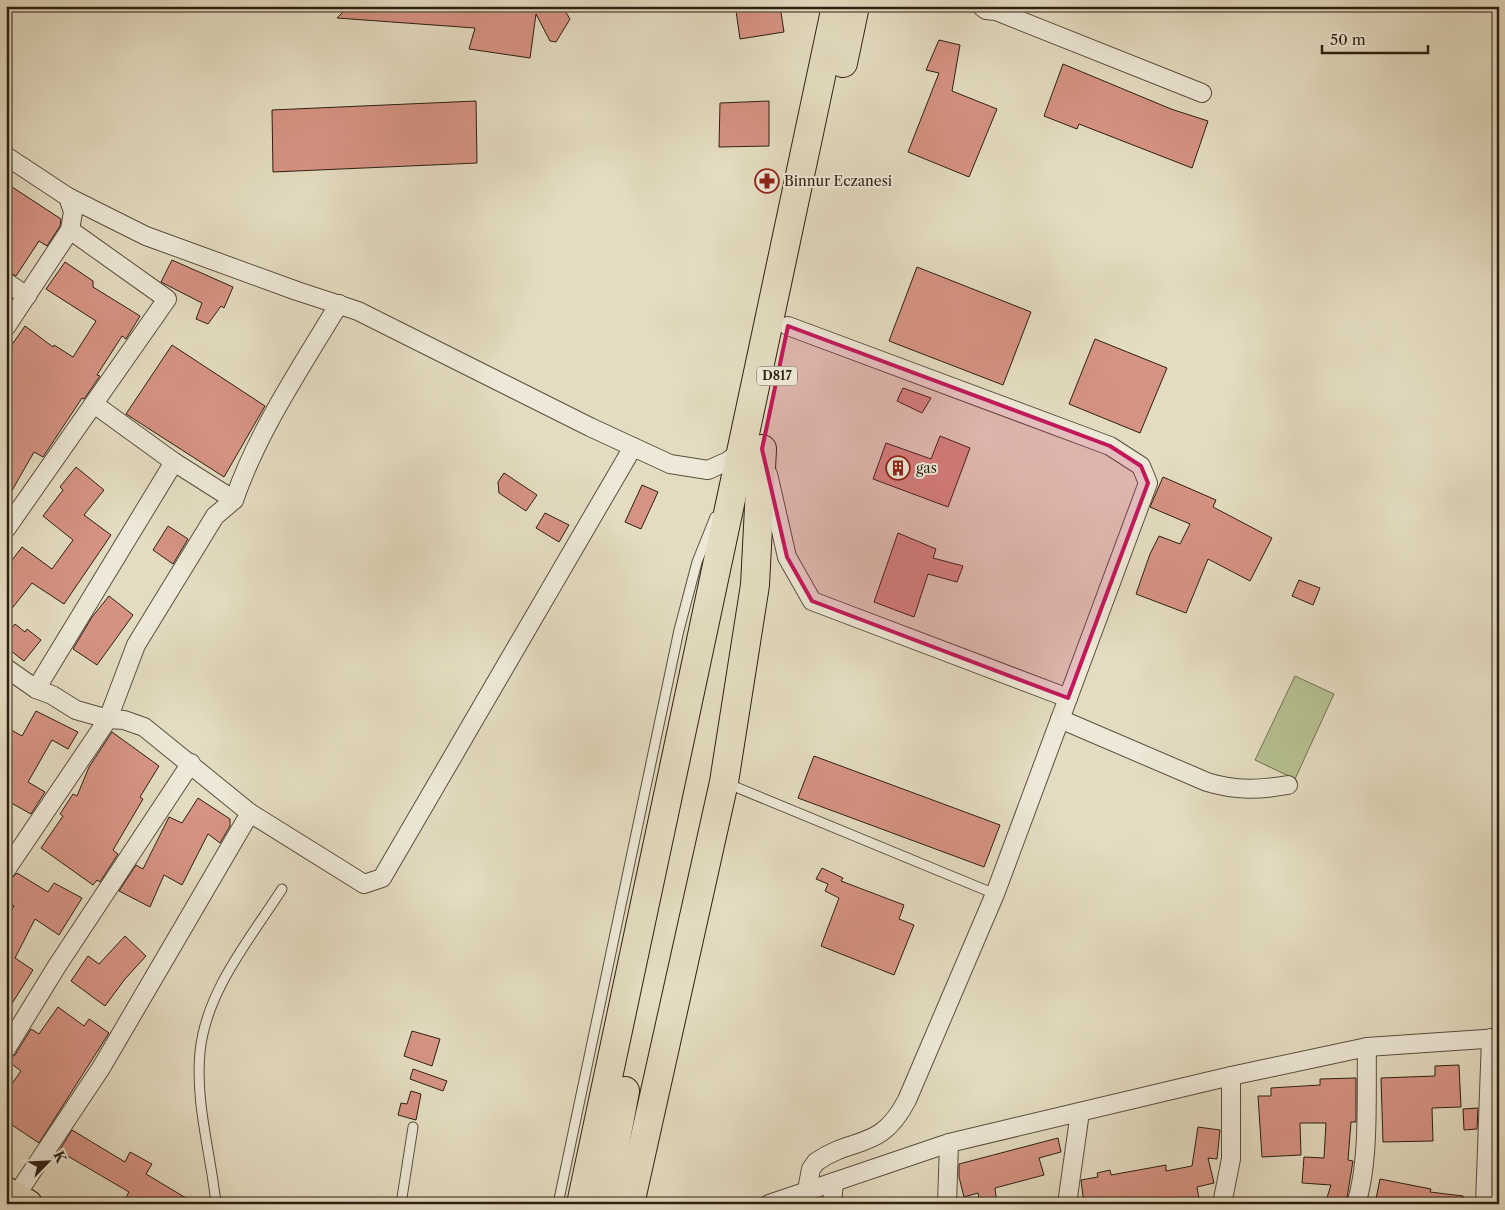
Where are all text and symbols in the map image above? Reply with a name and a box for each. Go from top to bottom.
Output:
scale bar [1322,22,1429,54]
text: 50 m [1330,30,1366,49]
pharmacy icon: Binnur Eczanesi [754,168,780,194]
place label: Binnur Eczanesi [784,172,892,190]
road number: D817 [757,366,797,386]
building icon: gas [885,455,911,481]
place label: gas [916,459,937,477]
north arrow [22,1138,72,1188]
text: K [49,1148,71,1166]

